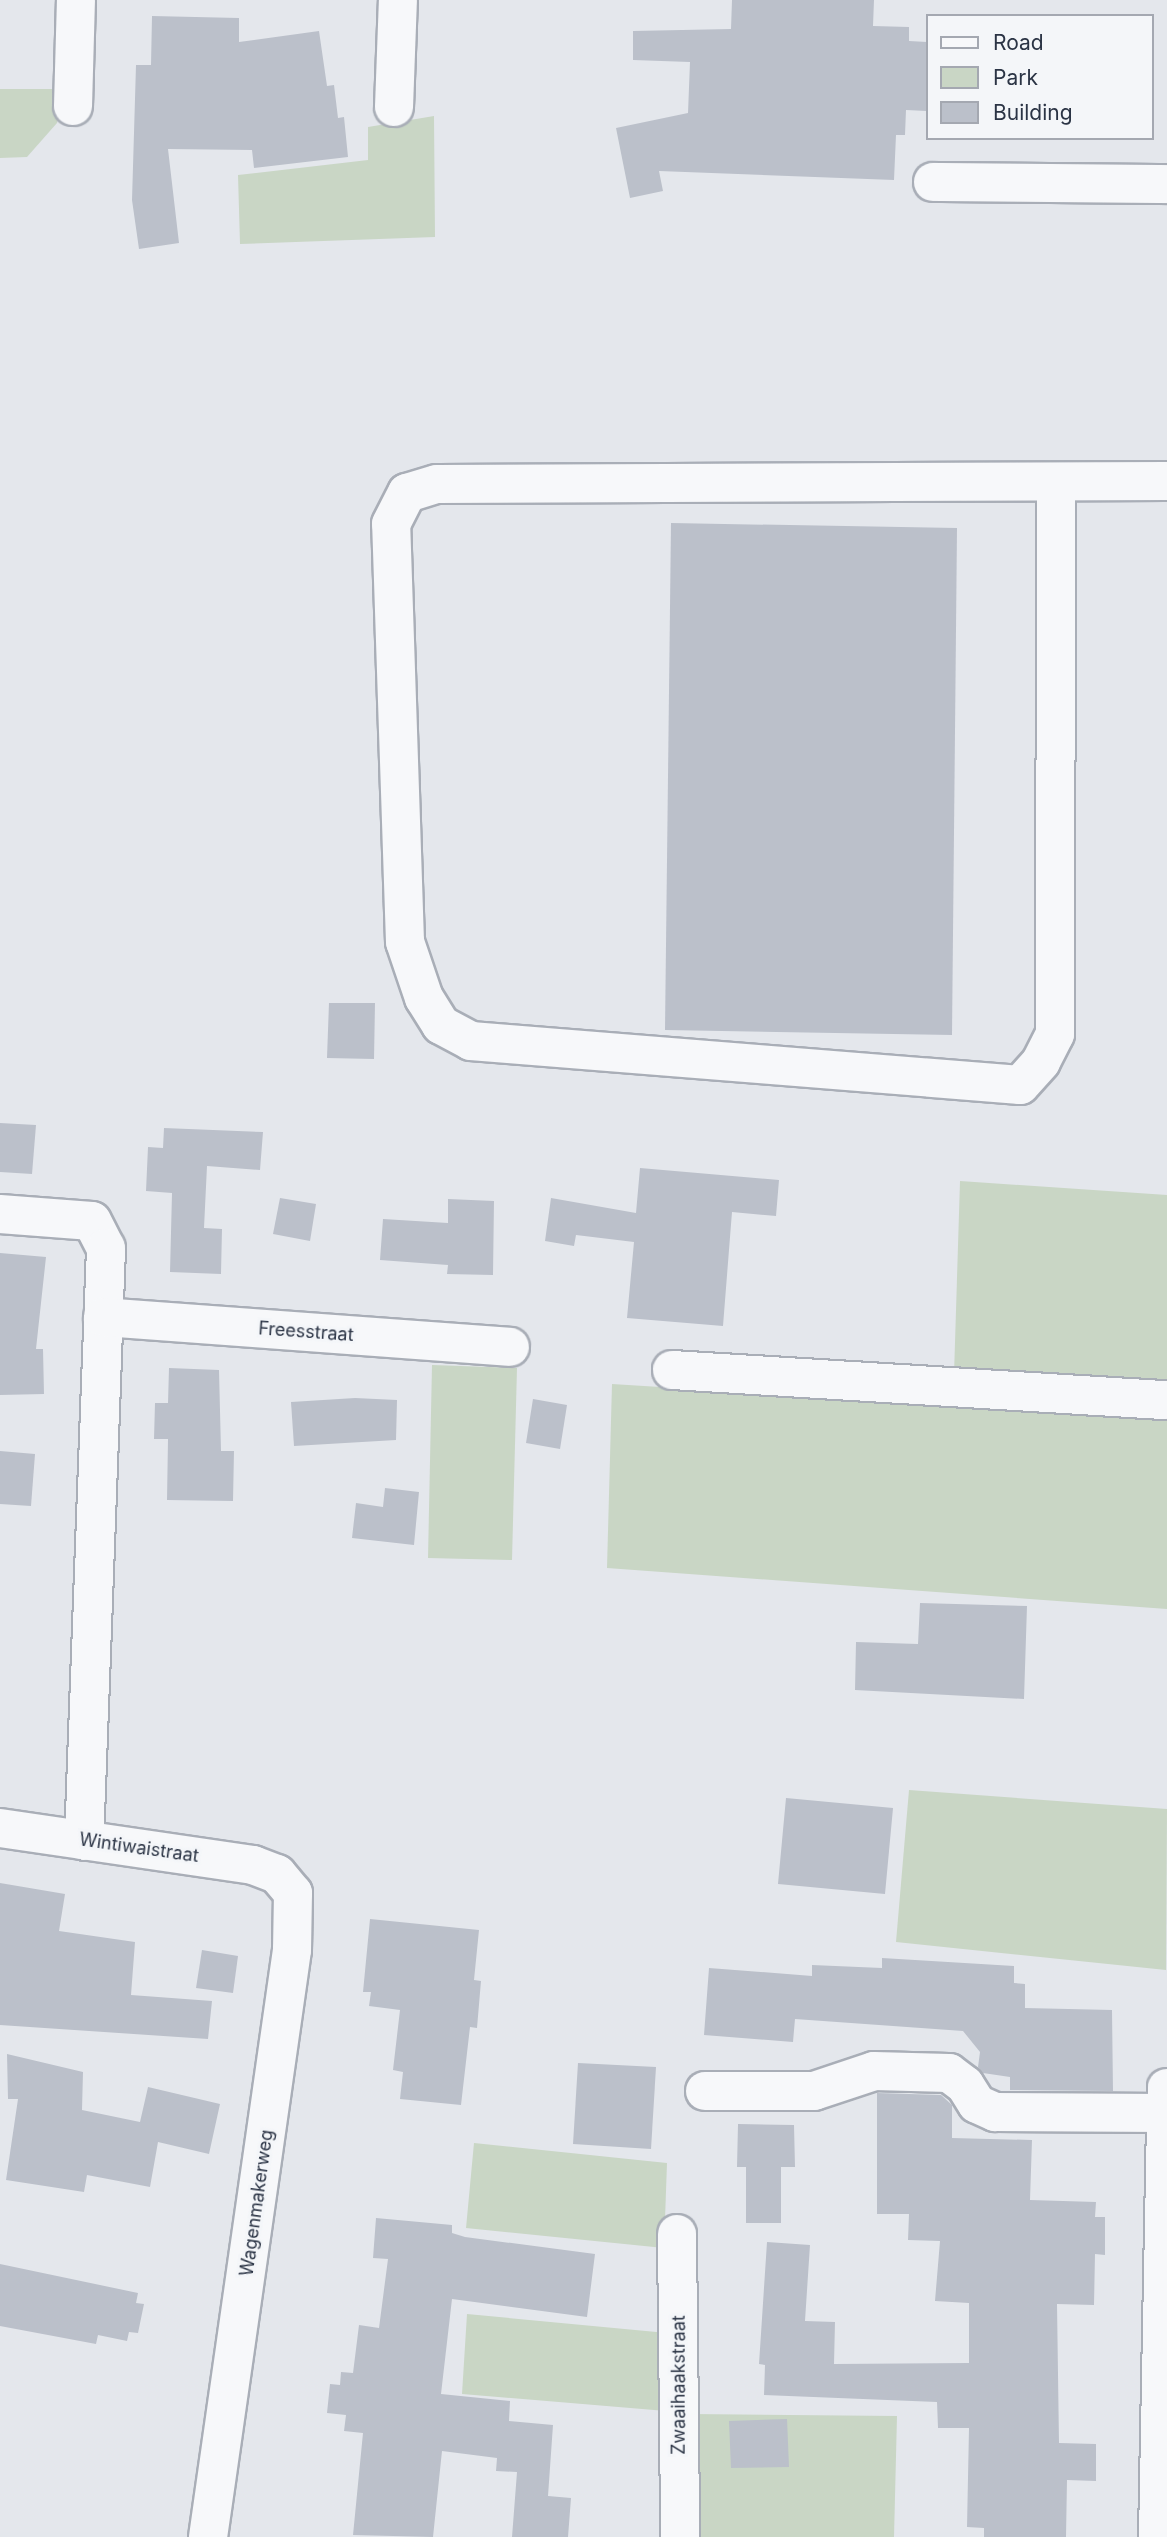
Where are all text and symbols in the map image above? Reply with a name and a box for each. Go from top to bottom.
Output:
legend [926,14,1153,140]
text: Road [993,30,1044,55]
text: Park [993,65,1038,90]
text: Building [993,100,1073,125]
street label: Freesstraat [258,1318,354,1346]
street label: Wintiwaistraat [78,1829,200,1867]
street label: Wagenmakerweg [236,2128,278,2278]
street label: Zwaaihaakstraat [668,2315,690,2455]

